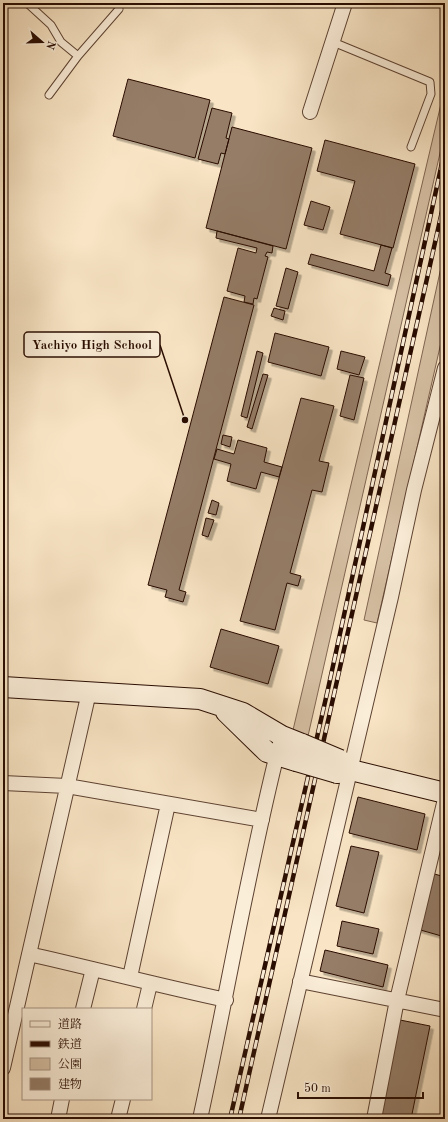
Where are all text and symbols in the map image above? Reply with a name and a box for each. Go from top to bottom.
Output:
north arrow [22,22,62,62]
text: N [43,39,57,51]
callout: Yachiyo High School [24,332,160,357]
text: Yachiyo High School [32,339,152,352]
legend [22,1008,152,1100]
text: 道路 [58,1017,82,1031]
text: 鉄道 [57,1037,82,1051]
text: 公園 [58,1058,82,1071]
scale bar [298,1074,423,1100]
text: 建物 [58,1077,82,1091]
text: 50 m [304,1082,331,1095]

